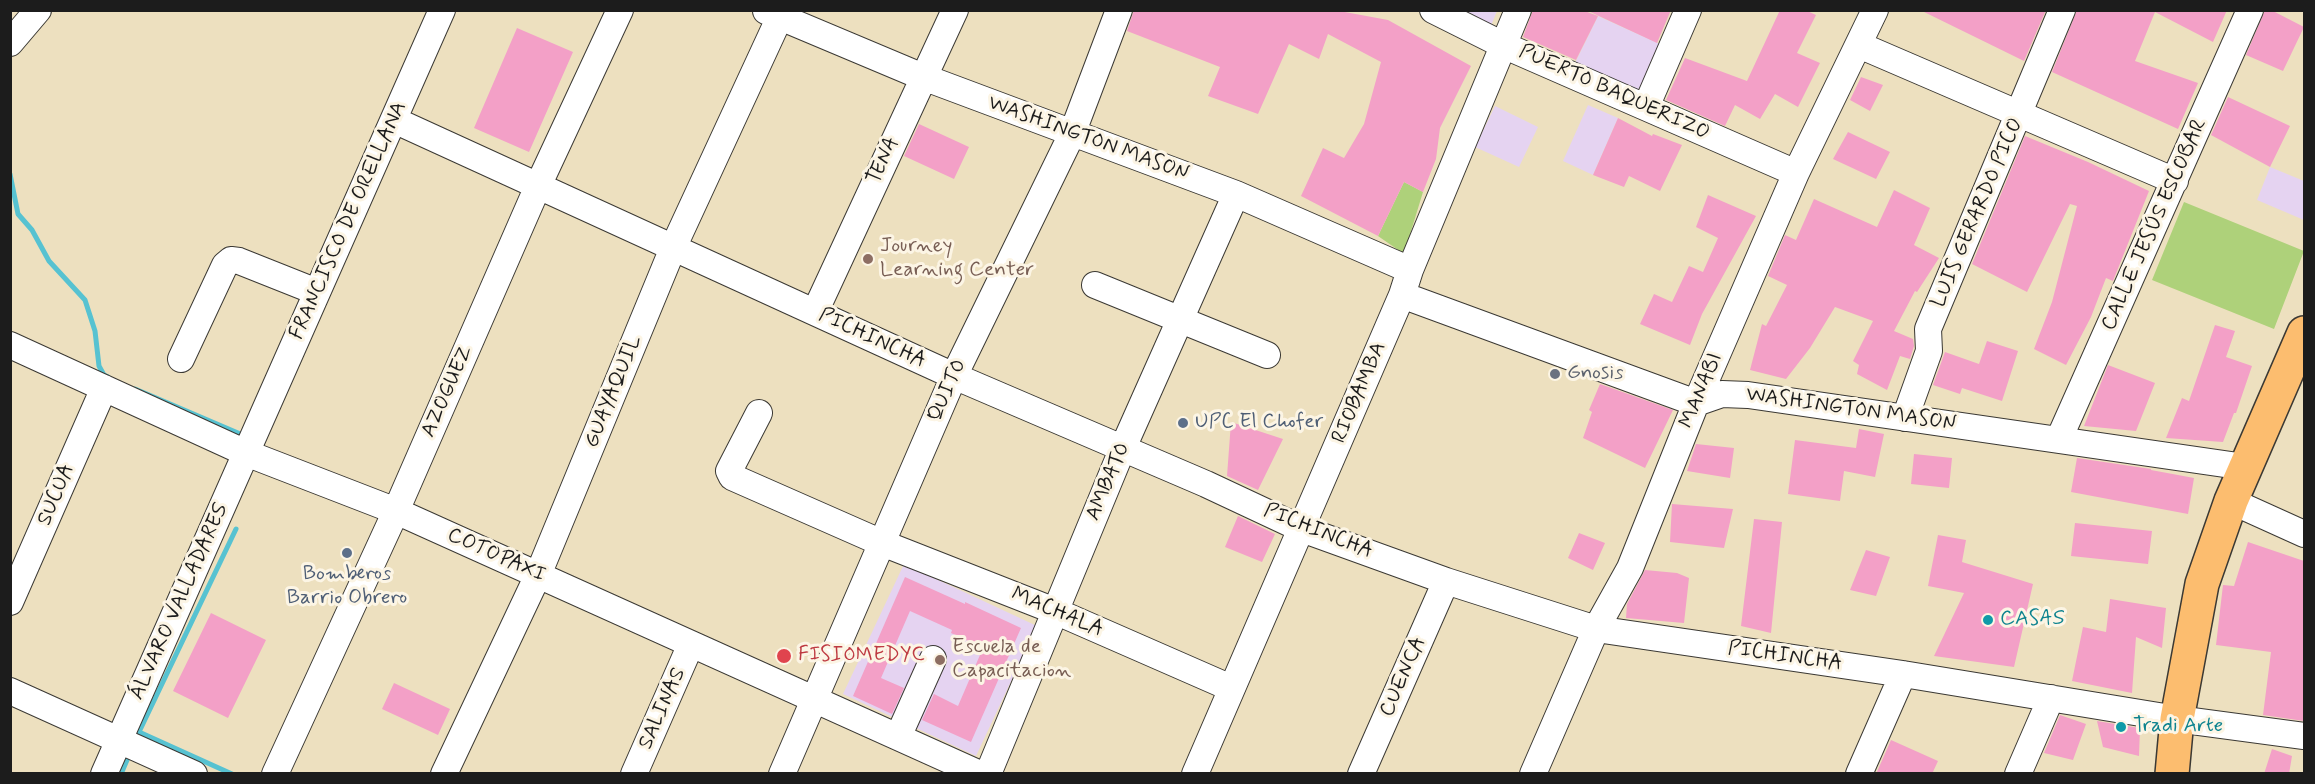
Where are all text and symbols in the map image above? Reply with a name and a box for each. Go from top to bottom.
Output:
street label: PUERTO BAQUERIZO [1515,40,1713,146]
street label: WASHINGTON MASON [984,91,1192,187]
street label: FRANCISCO DE ORELLANA [285,98,413,344]
street label: LUIS GERARDO PICO [1927,114,2029,312]
street label: CALLE JESÚS ESCOBAR [2097,115,2213,335]
street label: TENA [862,133,906,189]
place label: Journey Learning Center [880,234,1034,284]
marker: Journey Learning Center [861,252,875,266]
street label: PICHINCHA [814,303,930,375]
street label: GUAYAQUIL [580,332,648,452]
street label: RIOBAMBA [1327,339,1393,447]
street label: AZOGUEZ [417,342,479,442]
street label: MANABI [1675,350,1729,432]
street label: QUITO [923,356,973,426]
place label: Gnosis [1567,361,1623,387]
marker: Gnosis [1548,367,1562,381]
street label: WASHINGTON MASON [1744,383,1958,437]
place label: UPC El Chofer [1195,410,1323,436]
marker: UPC El Chofer [1176,416,1190,430]
street label: AMBATO [1081,439,1137,525]
street label: SUCUA [33,460,81,530]
street label: PICHINCHA [1260,499,1376,565]
street label: ÁLVARO VALLADARES [125,500,235,704]
street label: COTOPAXI [443,523,549,589]
marker: Bomberos Barrio Obrero [340,546,354,560]
place label: Bomberos Barrio Obrero [287,562,407,612]
street label: MACHALA [1007,582,1107,644]
place label: CASAS [2000,607,2064,633]
marker: CASAS [1981,613,1995,627]
street label: CUENCA [1375,633,1433,721]
place label: Escuela de Capacitacion [952,635,1071,685]
street label: PICHINCHA [1726,636,1844,678]
place label: FISIOMEDYC [798,643,925,669]
marker: FISIOMEDYC [775,647,793,665]
marker: Escuela de Capacitacion [933,653,947,667]
street label: SALINAS [634,664,692,754]
place label: Tradi Arte [2133,714,2223,740]
marker: Tradi Arte [2114,720,2128,734]

